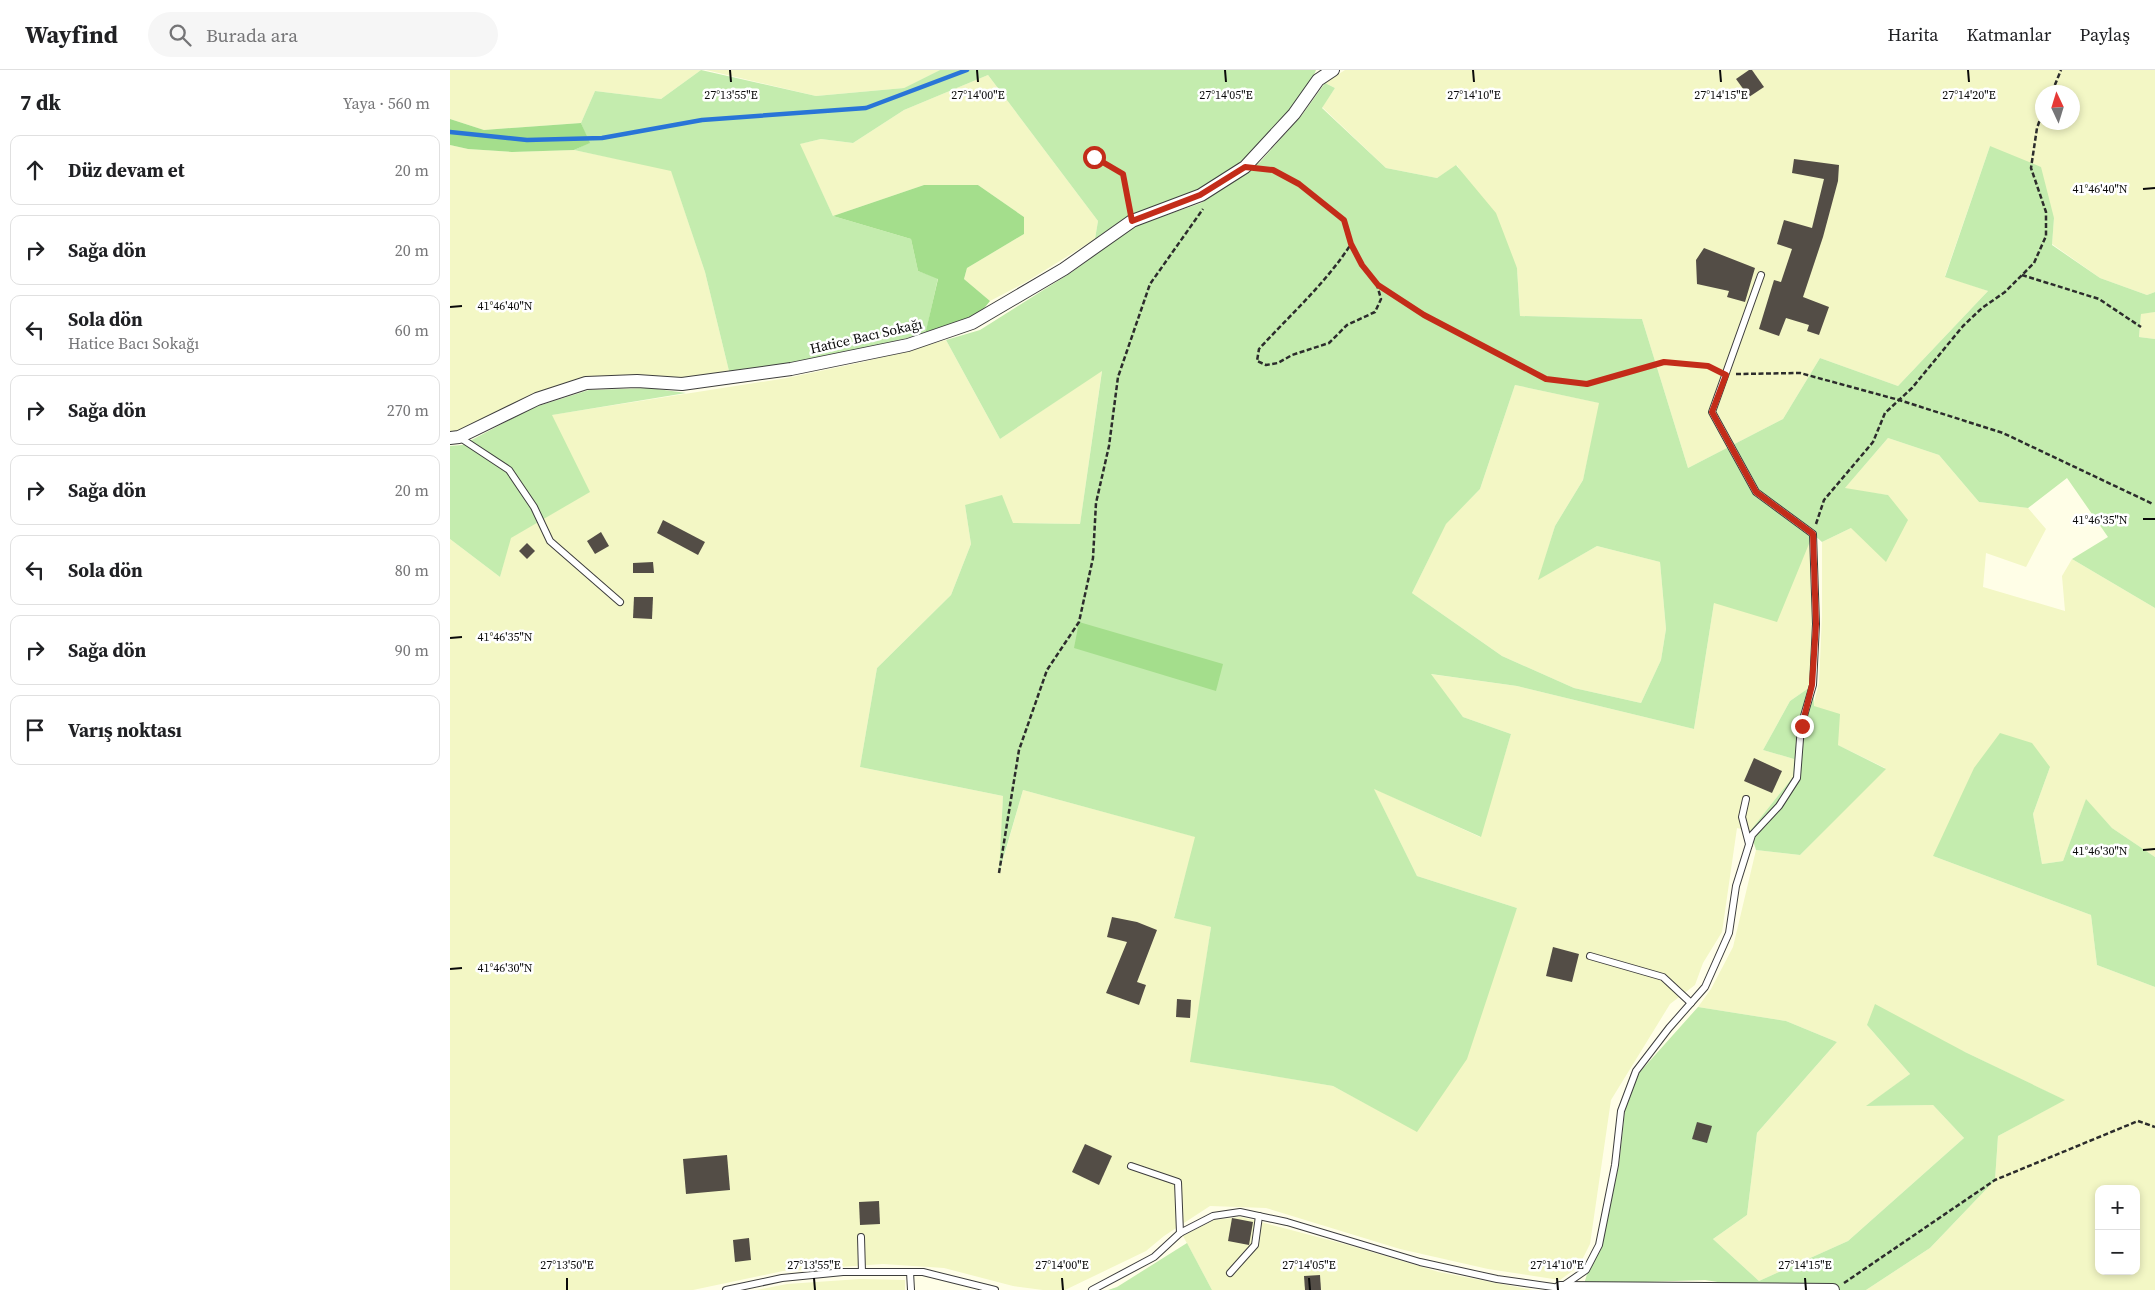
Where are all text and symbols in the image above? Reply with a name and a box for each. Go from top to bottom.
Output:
search box [148,12,498,57]
text: Wayfind [25,18,118,51]
icon: search [166,21,194,49]
text: Burada ara [206,22,298,48]
text: Harita [1888,22,1938,47]
text: Katmanlar [1966,22,2051,47]
text: Paylaş [2079,22,2130,47]
north arrow [2035,85,2080,130]
text: 27°13'55"E [704,87,758,103]
text: 27°14'00"E [951,87,1005,103]
text: 27°14'05"E [1199,87,1253,103]
text: 27°14'10"E [1447,87,1501,103]
text: 27°14'15"E [1694,87,1748,103]
text: 27°14'20"E [1942,87,1996,103]
text: 7 dk [20,88,61,117]
text: Yaya · 560 m [343,92,430,114]
route start [1083,146,1106,169]
icon: ahead [21,156,49,184]
text: Düz devam et [68,157,185,183]
text: 20 m [395,159,429,181]
text: 41°46'40"N [2072,181,2128,197]
icon: right [21,236,49,264]
text: Sağa dön [68,237,146,263]
text: 20 m [395,239,429,261]
text: 41°46'40"N [477,298,533,314]
text: Sola dön [68,306,143,332]
street label: Hatice Bacı Sokağı [808,313,924,359]
icon: left [21,316,49,344]
text: 60 m [395,319,429,341]
text: Hatice Bacı Sokağı [68,332,199,354]
icon: right [21,396,49,424]
text: Sağa dön [68,397,146,423]
text: 270 m [387,399,429,421]
icon: right [21,476,49,504]
text: Sağa dön [68,477,146,503]
text: 20 m [395,479,429,501]
text: 41°46'35"N [2072,512,2128,528]
icon: left [21,556,49,584]
text: Sola dön [68,557,143,583]
text: 80 m [395,559,429,581]
text: 41°46'35"N [477,629,533,645]
icon: right [21,636,49,664]
text: Sağa dön [68,637,146,663]
text: 90 m [395,639,429,661]
route end [1791,715,1814,738]
icon: arrive [21,716,49,744]
text: Varış noktası [68,717,182,743]
text: 41°46'30"N [2072,843,2128,859]
text: 41°46'30"N [477,960,533,976]
map controls [2095,1185,2140,1275]
button: + [2095,1185,2140,1230]
button: − [2095,1230,2140,1275]
text: 27°13'50"E [540,1257,594,1273]
text: 27°13'55"E [787,1257,841,1273]
text: 27°14'00"E [1035,1257,1089,1273]
text: 27°14'05"E [1282,1257,1336,1273]
text: 27°14'10"E [1530,1257,1584,1273]
text: 27°14'15"E [1778,1257,1832,1273]

